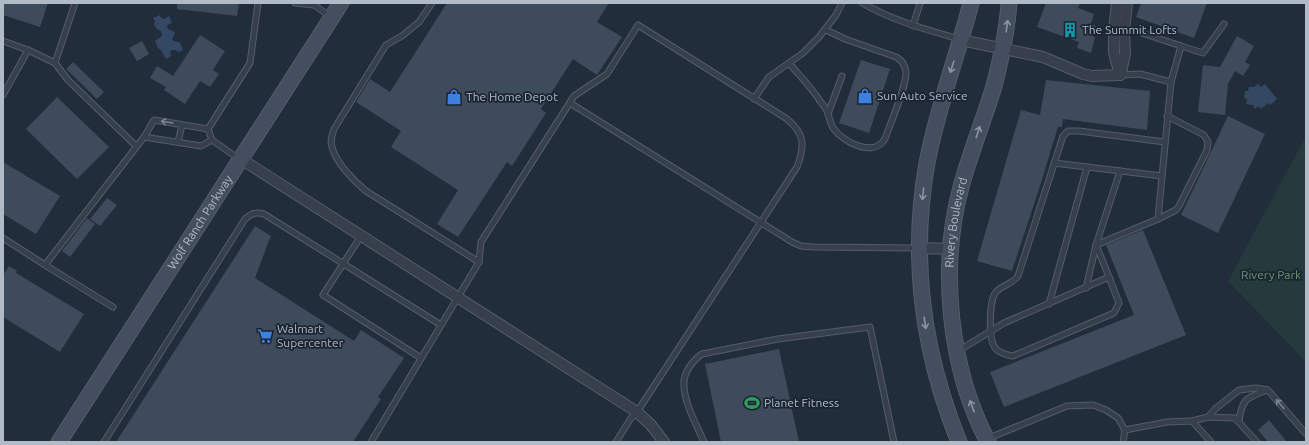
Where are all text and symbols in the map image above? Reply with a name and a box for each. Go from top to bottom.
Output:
one-way arrow [1003,20,1011,33]
building icon: The Summit Lofts [1061,21,1079,39]
place label: The Summit Lofts [1082,23,1177,36]
one-way arrow [948,61,955,74]
shop icon: Sun Auto Service [856,87,874,105]
shop icon: The Home Depot [445,88,463,106]
place label: Sun Auto Service [877,89,968,102]
place label: The Home Depot [466,90,558,103]
one-way arrow [161,118,174,126]
one-way arrow [975,126,982,139]
street label: Wolf Ranch Parkway [165,172,235,272]
street label: Rivery Boulevard [943,176,969,268]
one-way arrow [919,187,927,200]
park label: Rivery Park [1241,268,1301,281]
one-way arrow [921,316,929,329]
place label: Walmart Supercenter [277,322,344,349]
supermarket icon: Walmart Supercenter [256,327,274,345]
sports icon: Planet Fitness [743,394,761,412]
place label: Planet Fitness [764,396,839,409]
one-way arrow [1276,399,1285,410]
one-way arrow [968,401,976,413]

